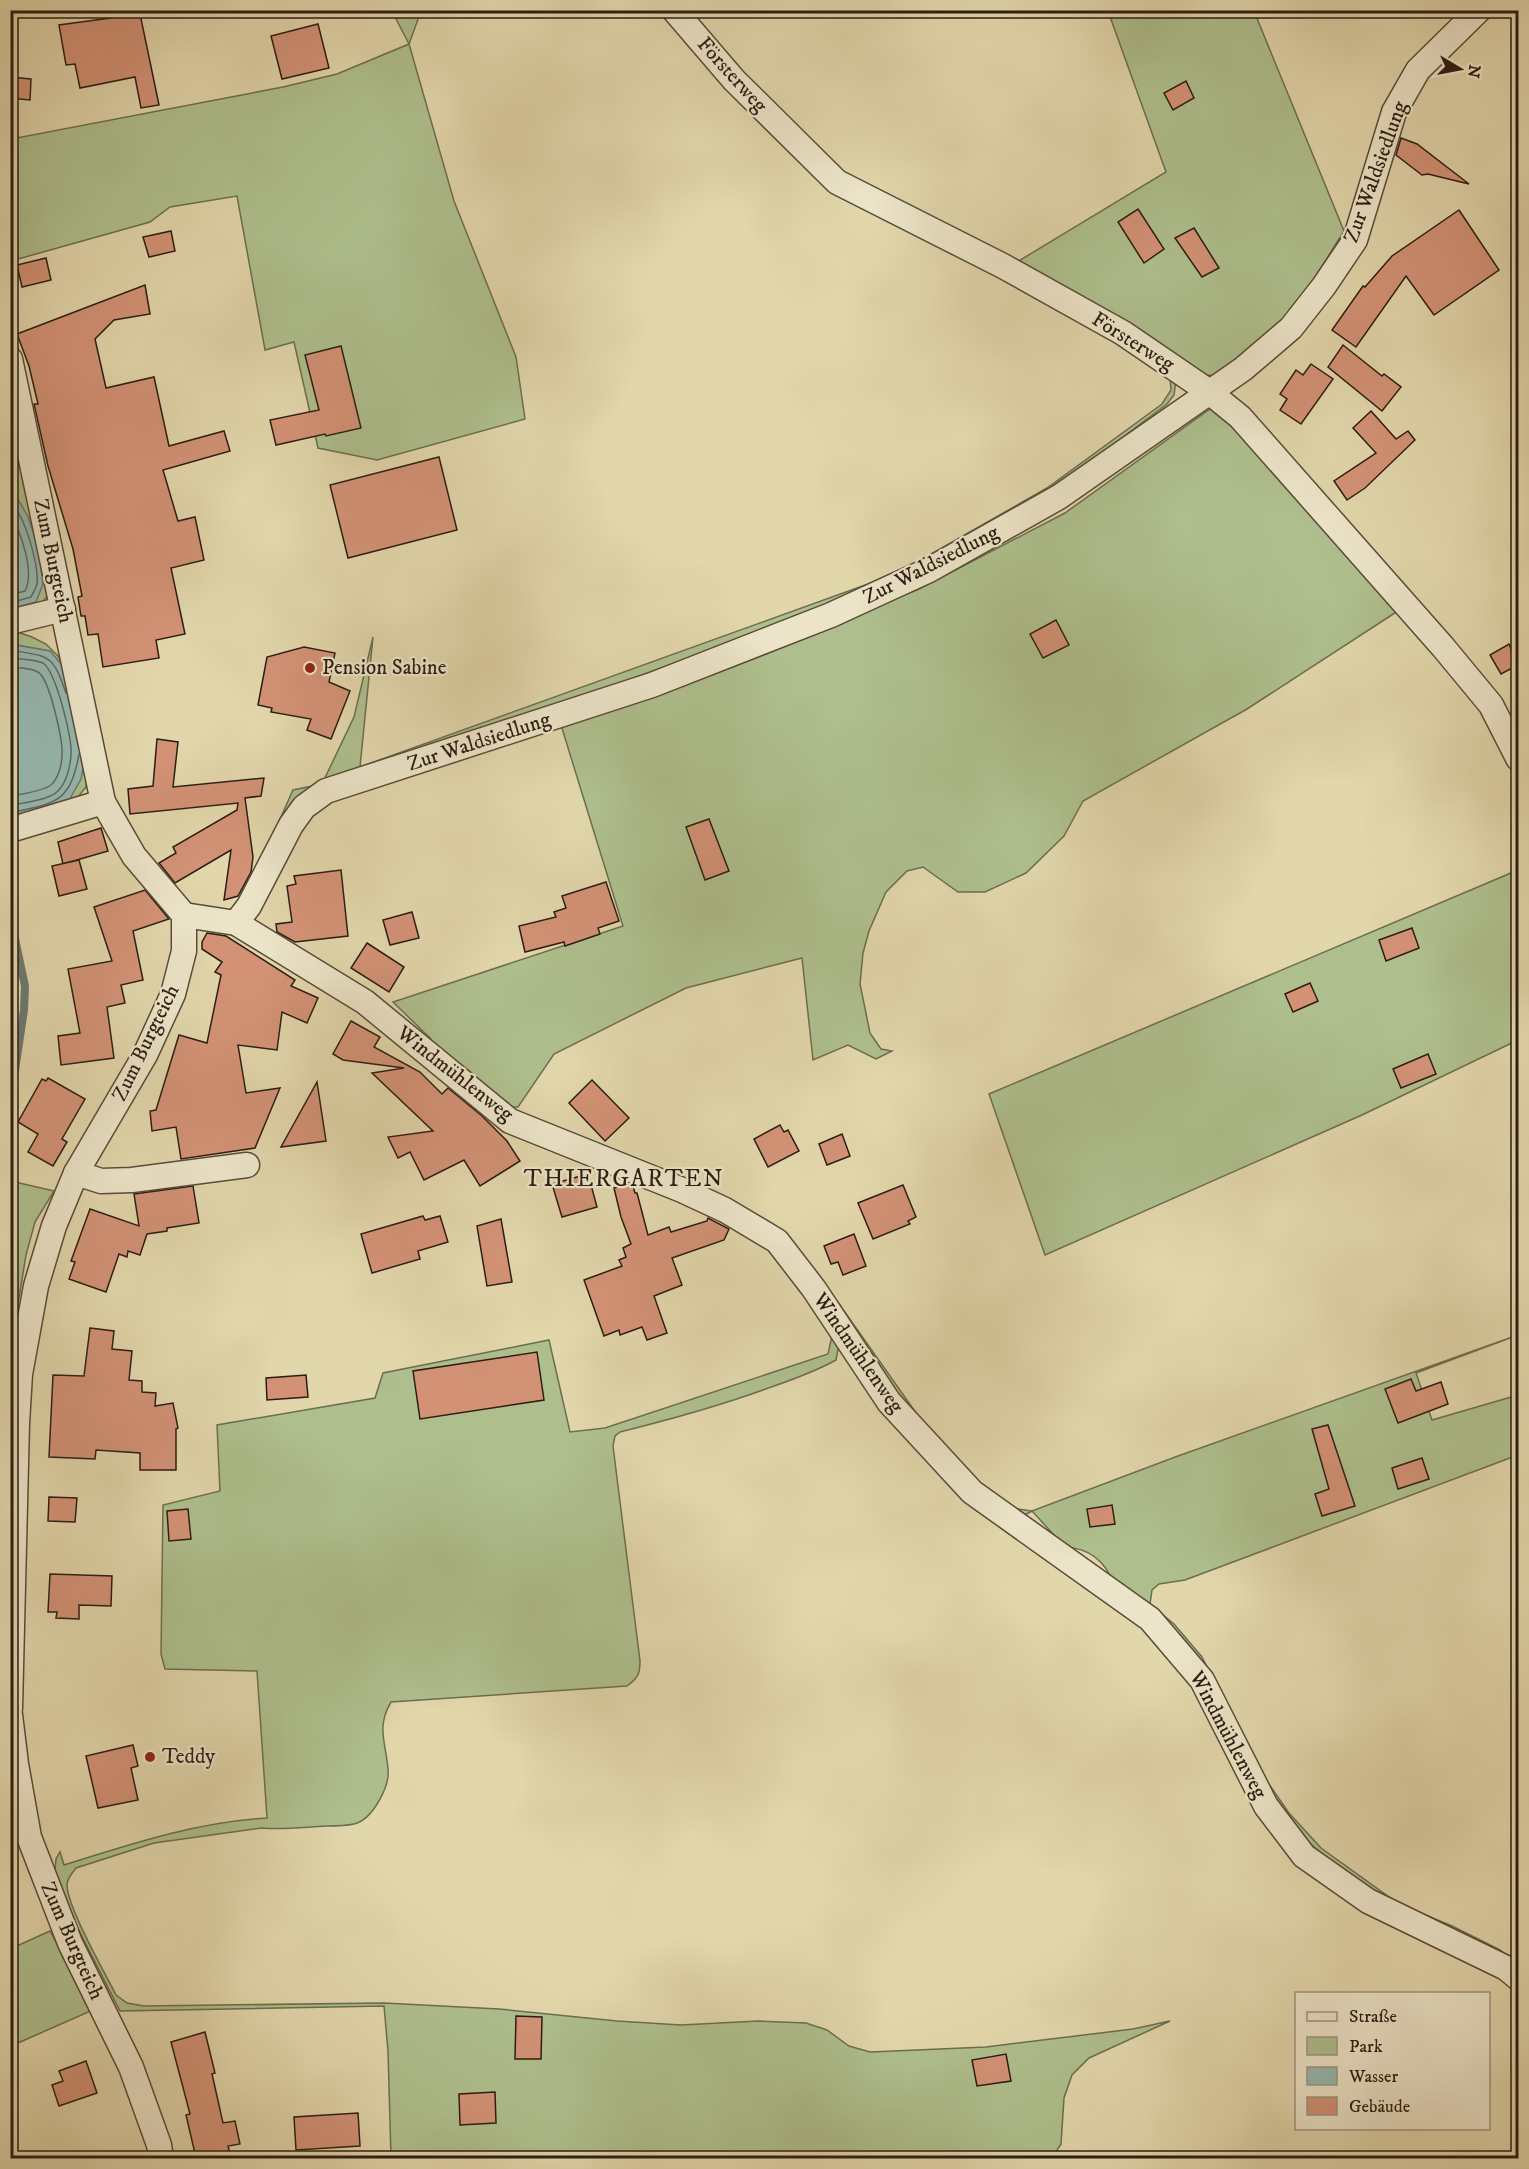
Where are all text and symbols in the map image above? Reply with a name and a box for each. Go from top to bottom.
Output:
street label: Försterweg [691,32,773,119]
north arrow [1430,39,1490,99]
text: N [1463,63,1485,80]
street label: Zur Waldsiedlung [1338,97,1414,246]
street label: Försterweg [1087,306,1180,378]
street label: Zum Burgteich [27,497,79,625]
street label: Zur Waldsiedlung [859,519,1004,610]
place label: Pension Sabine [322,655,447,681]
marker: Pension Sabine [303,661,317,675]
street label: Zur Waldsiedlung [404,706,555,777]
street label: Zum Burgteich [107,981,185,1105]
street label: Windmühlenweg [391,1020,519,1128]
district label: THIERGARTEN [524,1164,724,1194]
street label: Windmühlenweg [806,1287,910,1419]
street label: Windmühlenweg [1183,1666,1273,1804]
place label: Teddy [162,1744,216,1770]
marker: Teddy [143,1750,157,1764]
street label: Zum Burgteich [34,1878,110,2004]
legend [1295,1992,1490,2130]
text: Straße [1349,2006,1397,2028]
text: Park [1349,2036,1383,2058]
text: Wasser [1348,2066,1399,2088]
text: Gebäude [1349,2096,1410,2118]

